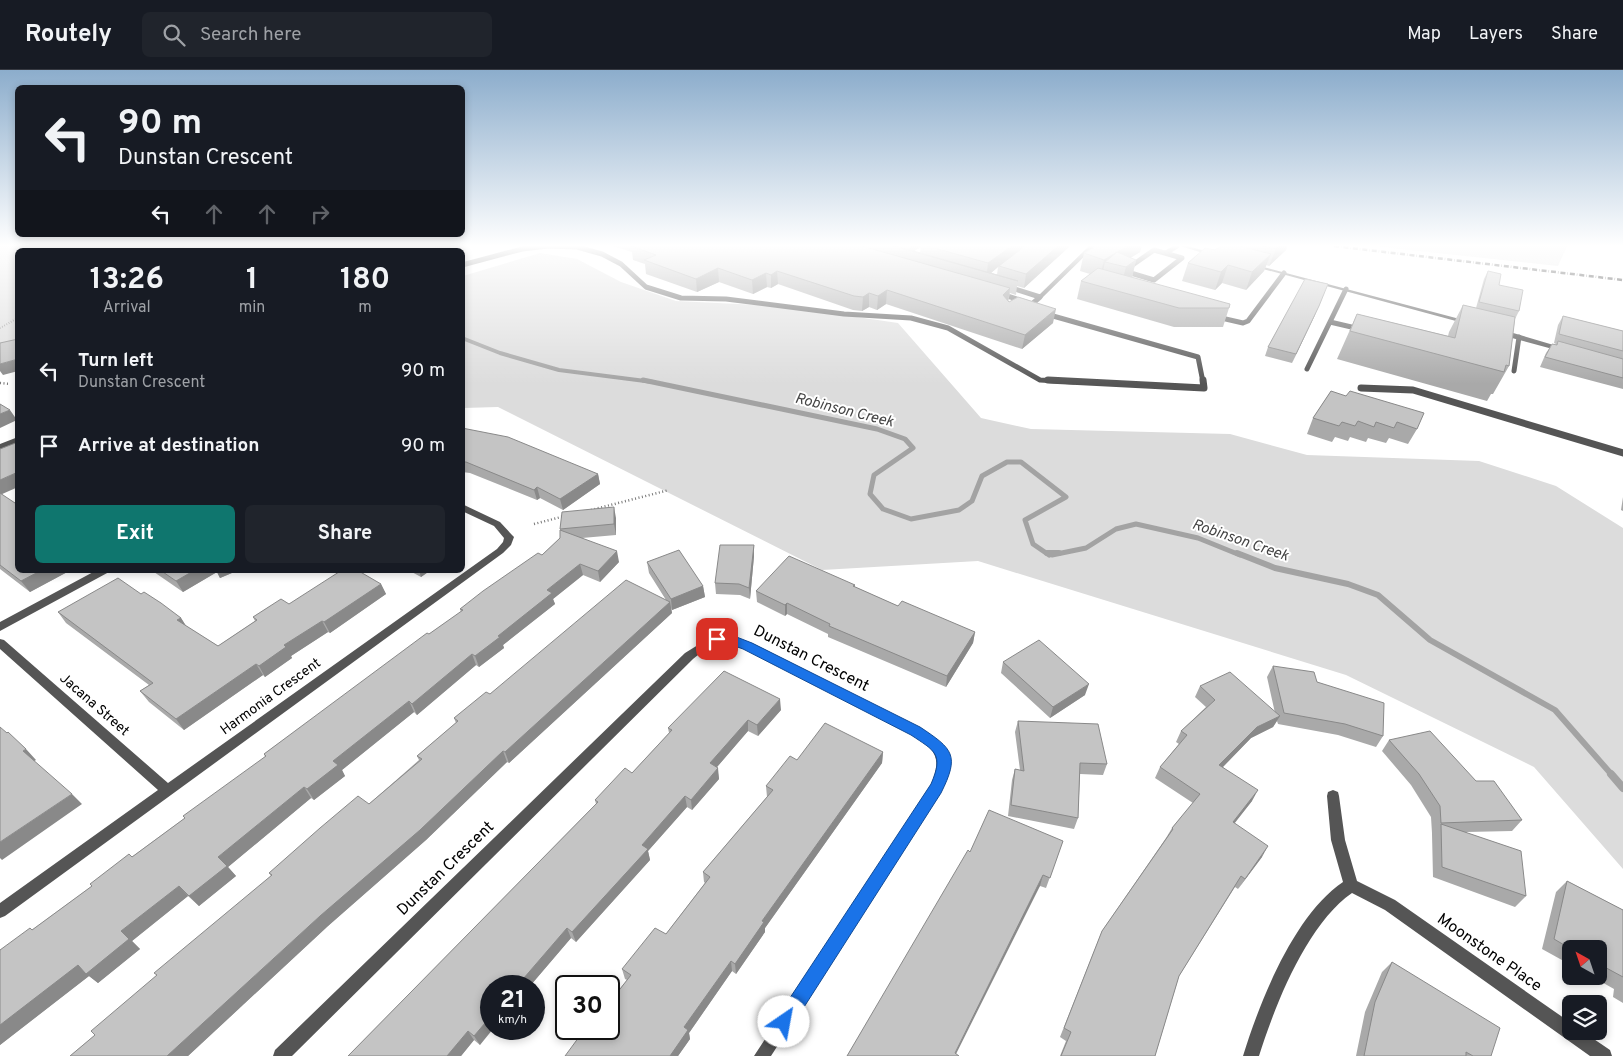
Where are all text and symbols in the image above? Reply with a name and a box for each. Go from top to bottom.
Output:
search box [142,12,492,57]
text: Routely [25,20,112,50]
icon: search [160,21,188,49]
text: Search here [200,23,301,47]
text: Map [1407,23,1441,46]
text: Layers [1469,23,1523,46]
text: Share [1551,23,1598,46]
text: 90 m [118,102,202,146]
icon: left [35,105,100,170]
text: Dunstan Crescent [118,145,293,172]
icon: left [147,200,175,228]
icon: ahead [200,200,228,228]
icon: ahead [253,200,281,228]
icon: right [306,200,334,228]
text: 13:26 [90,262,164,299]
text: 1 [246,262,258,299]
text: 180 [340,262,390,299]
text: Arrival [103,298,151,318]
text: min [239,298,265,318]
text: m [358,298,372,318]
text: Turn left [78,349,154,373]
icon: left [35,357,63,385]
text: 90 m [401,359,445,383]
text: Dunstan Crescent [78,373,205,393]
water label: Robinson Creek [793,390,896,433]
icon: arrive [35,432,63,460]
text: Arrive at destination [78,434,259,458]
text: 90 m [401,434,445,458]
button: Exit [35,505,235,563]
button: Share [245,505,445,563]
water label: Robinson Creek [1189,516,1291,567]
pin [696,618,738,660]
street label: Dunstan Crescent [750,621,872,697]
icon: arrive [703,625,731,653]
street label: Harmonia Crescent [217,655,325,739]
street label: Jacana Street [56,670,132,740]
street label: Dunstan Crescent [393,818,499,920]
street label: Moonstone Place [1433,909,1545,997]
north arrow [1562,940,1608,985]
map controls [1562,940,1607,1040]
speed limit sign: 30 [555,975,620,1040]
text: 21 [500,985,525,1017]
position arrow [757,995,809,1047]
button: layers [1562,995,1607,1040]
text: km/h [498,1012,527,1028]

